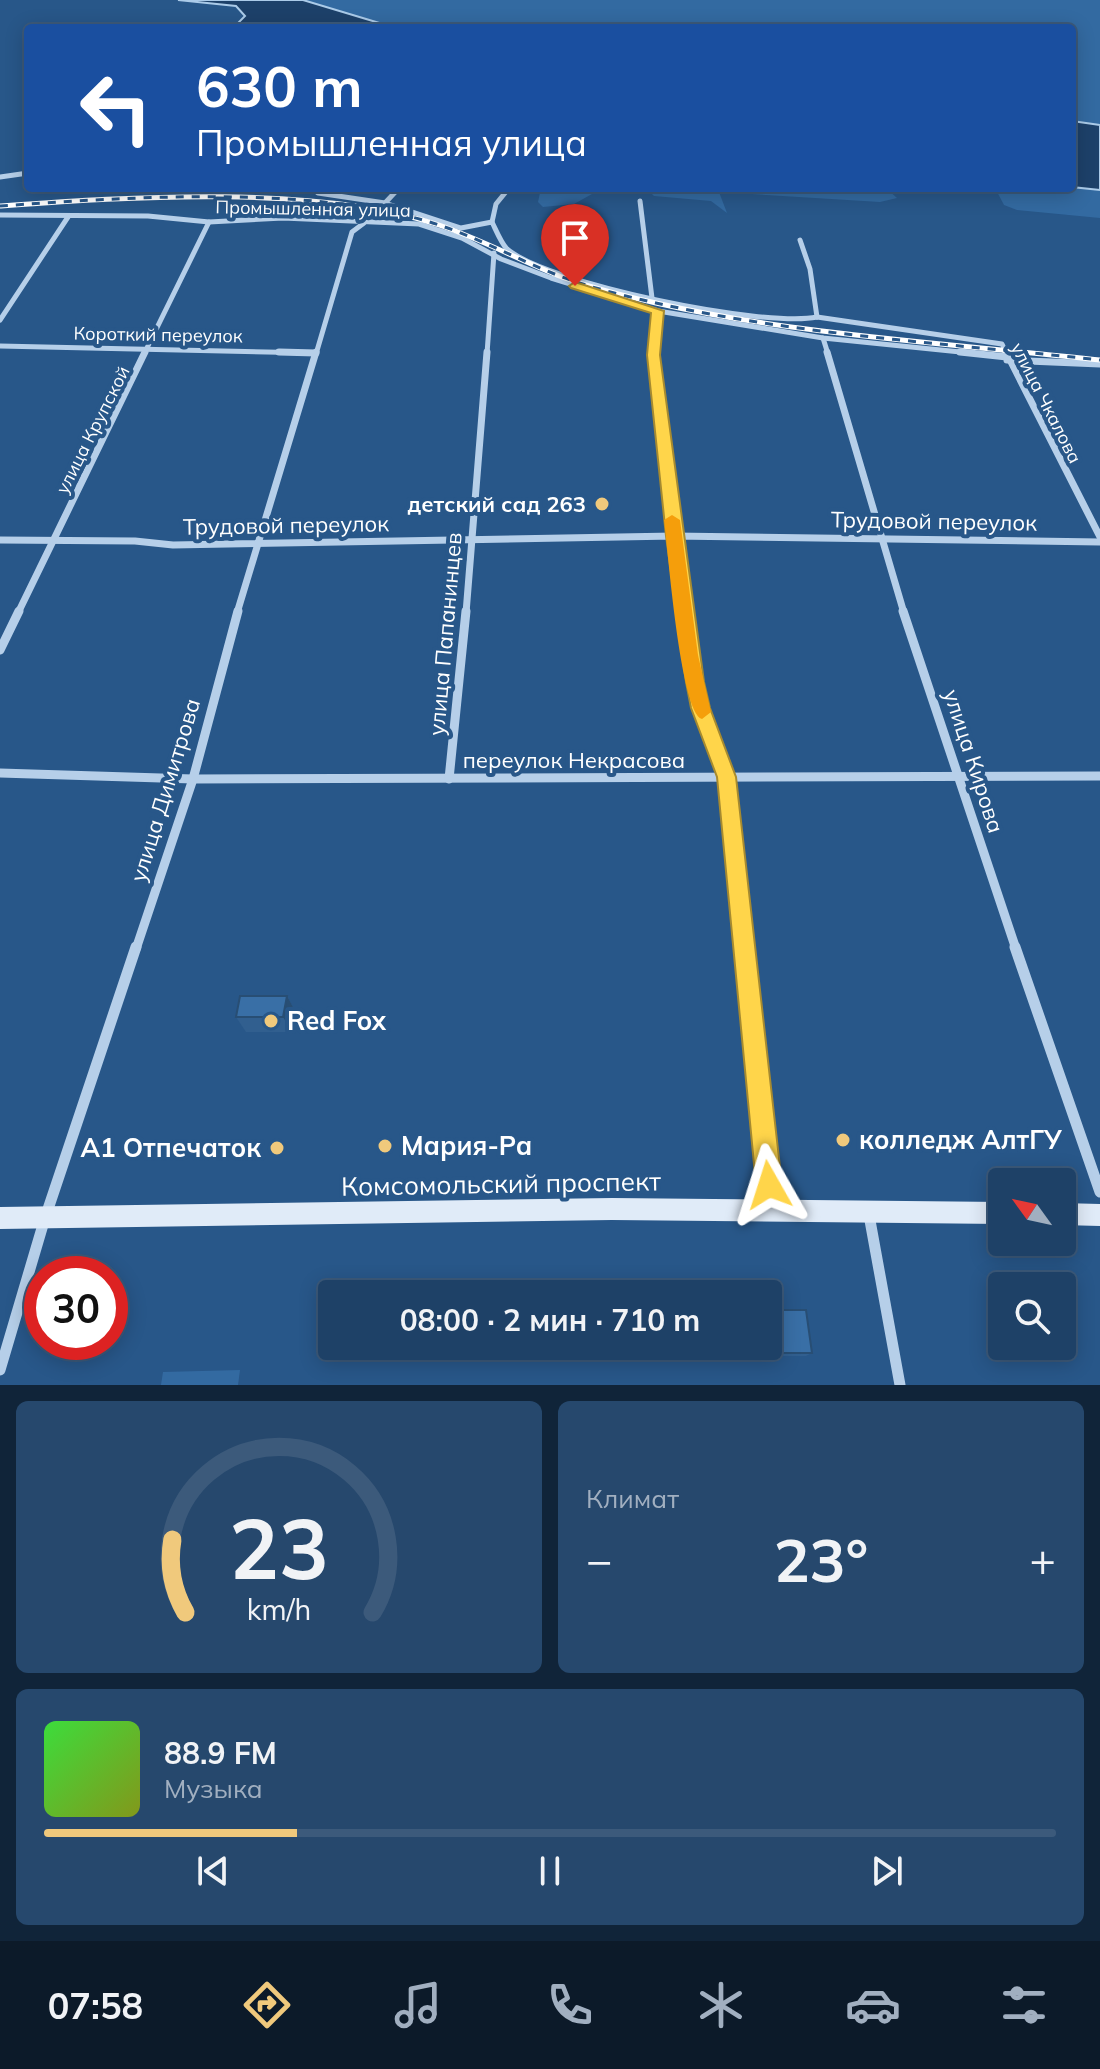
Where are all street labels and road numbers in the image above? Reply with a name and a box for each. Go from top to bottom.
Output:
street label: Промышленная улица [215,195,411,222]
street label: Короткий переулок [73,322,243,347]
street label: улица Чкалова [1006,339,1087,467]
street label: улица Крупской [50,362,135,497]
street label: Трудовой переулок [831,505,1037,537]
street label: Трудовой переулок [183,509,389,541]
street label: улица Папанинцев [422,531,468,737]
street label: улица Кирова [938,686,1010,836]
street label: улица Димитрова [124,695,206,885]
street label: переулок Некрасова [463,746,685,774]
street label: Комсомольский проспект [341,1164,661,1203]

